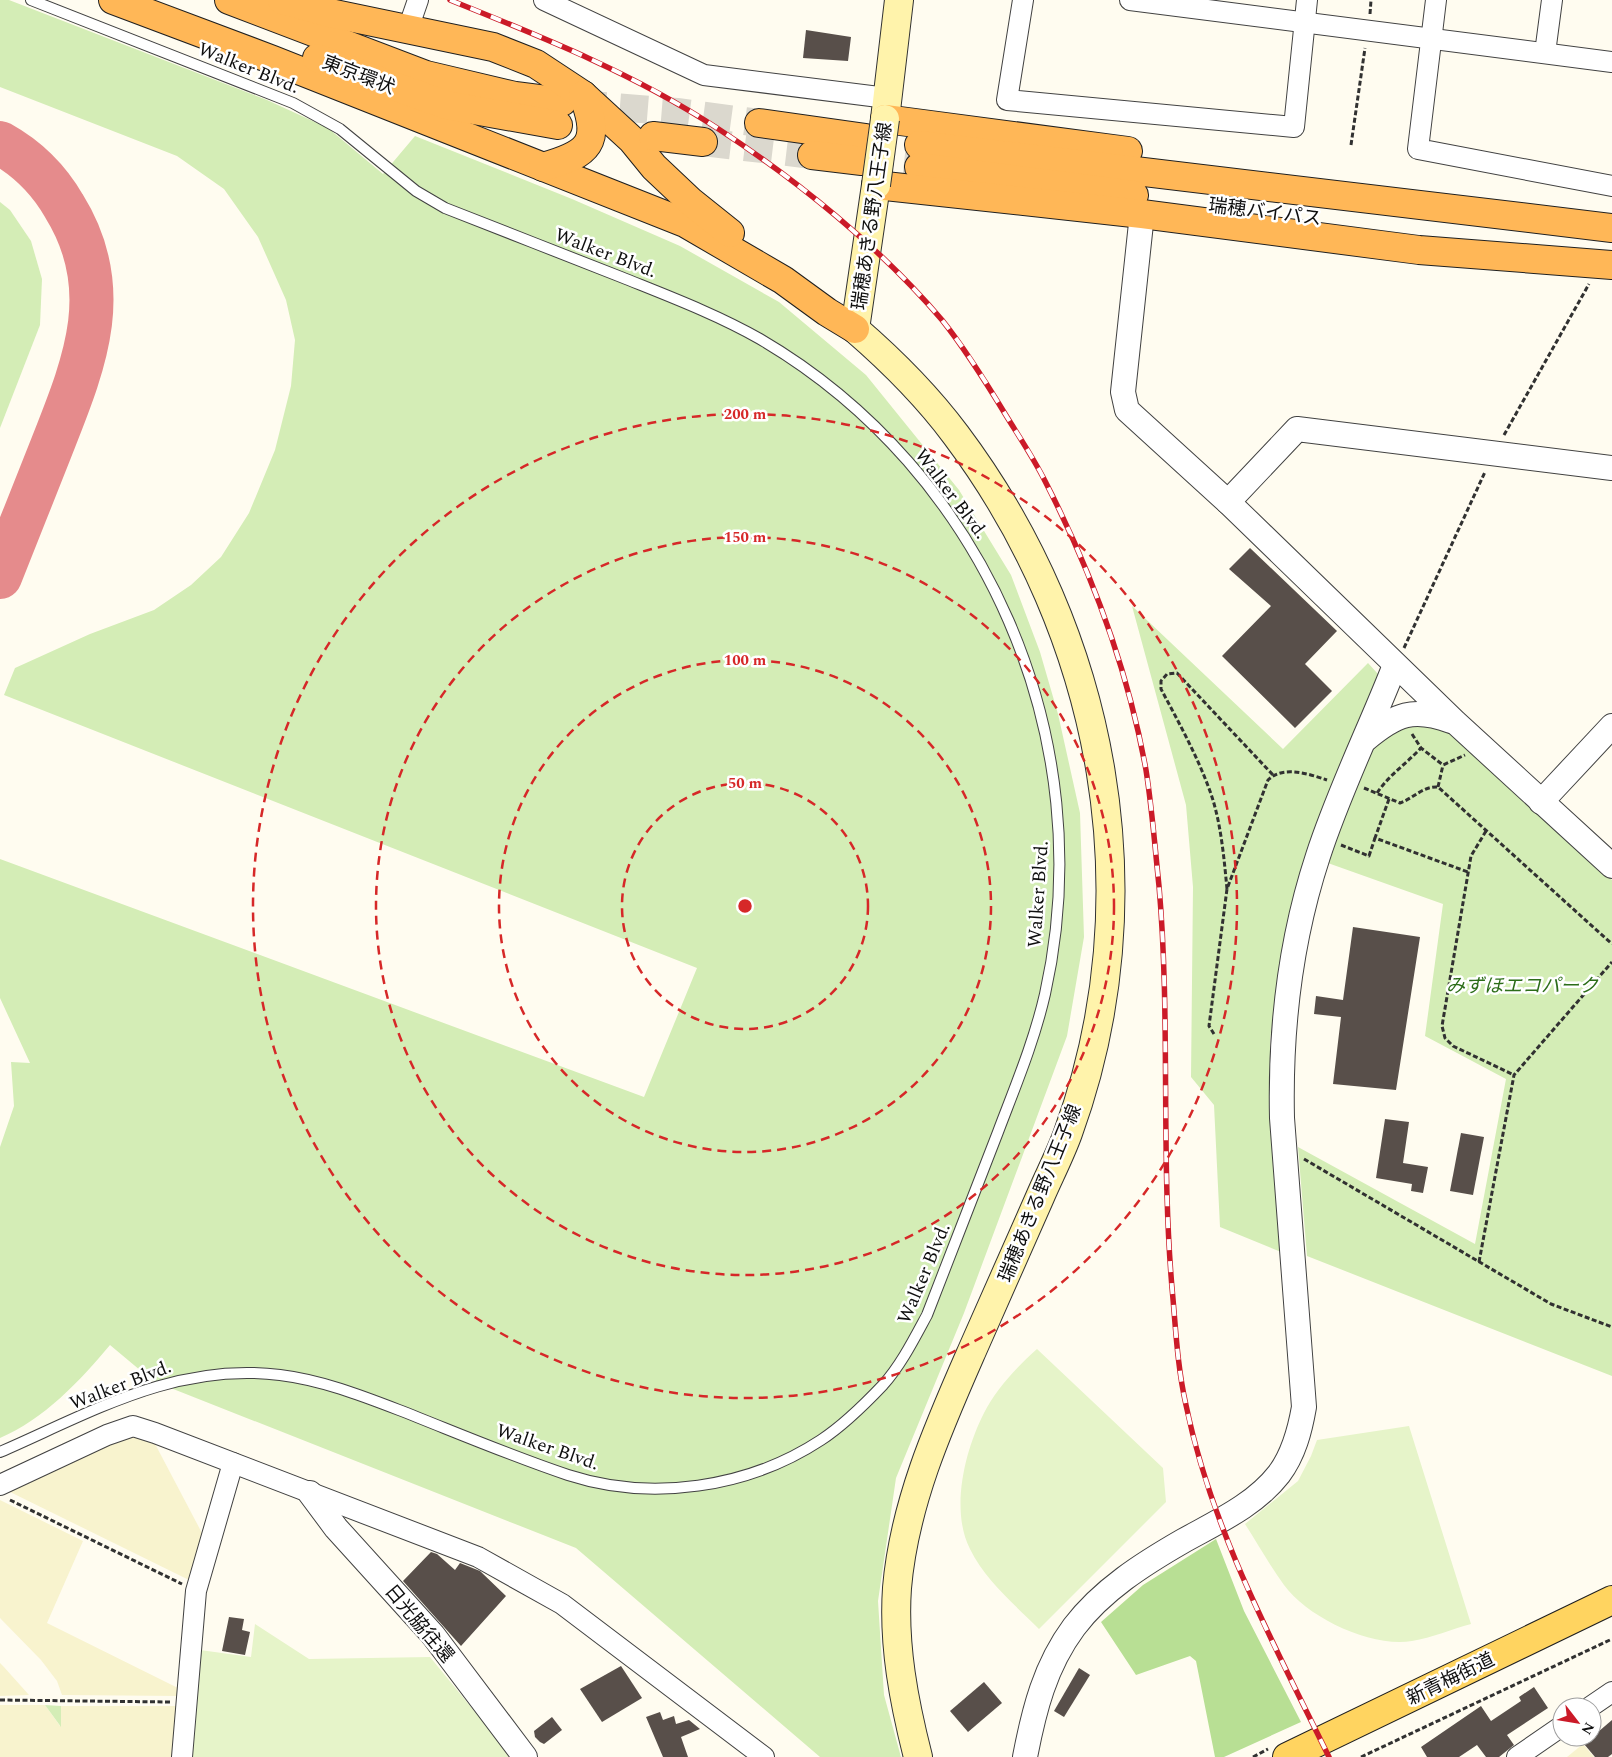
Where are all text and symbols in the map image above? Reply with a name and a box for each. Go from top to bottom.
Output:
street label: Walker Blvd. [193,35,304,102]
street label: 東京環状 [318,48,399,103]
street label: 瑞穂あきる野八王子線 [845,120,900,312]
street label: 瑞穂バイパス [1207,191,1323,234]
street label: Walker Blvd. [550,221,661,286]
text: 200 m [724,403,767,426]
street label: Walker Blvd. [907,442,995,545]
text: 150 m [724,526,767,549]
text: 100 m [724,649,767,672]
text: 50 m [728,772,763,795]
street label: Walker Blvd. [1020,840,1057,949]
centre of rings [736,897,754,915]
park label: みずほエコパーク [1446,972,1599,1001]
street label: 瑞穂あきる野八王子線 [991,1100,1089,1287]
street label: Walker Blvd. [890,1219,959,1329]
street label: Walker Blvd. [65,1353,176,1418]
street label: Walker Blvd. [492,1416,603,1479]
street label: 日光脇往還 [377,1578,460,1670]
street label: 新青梅街道 [1402,1645,1500,1713]
north arrow [1552,1697,1602,1747]
text: N [1576,1718,1600,1739]

